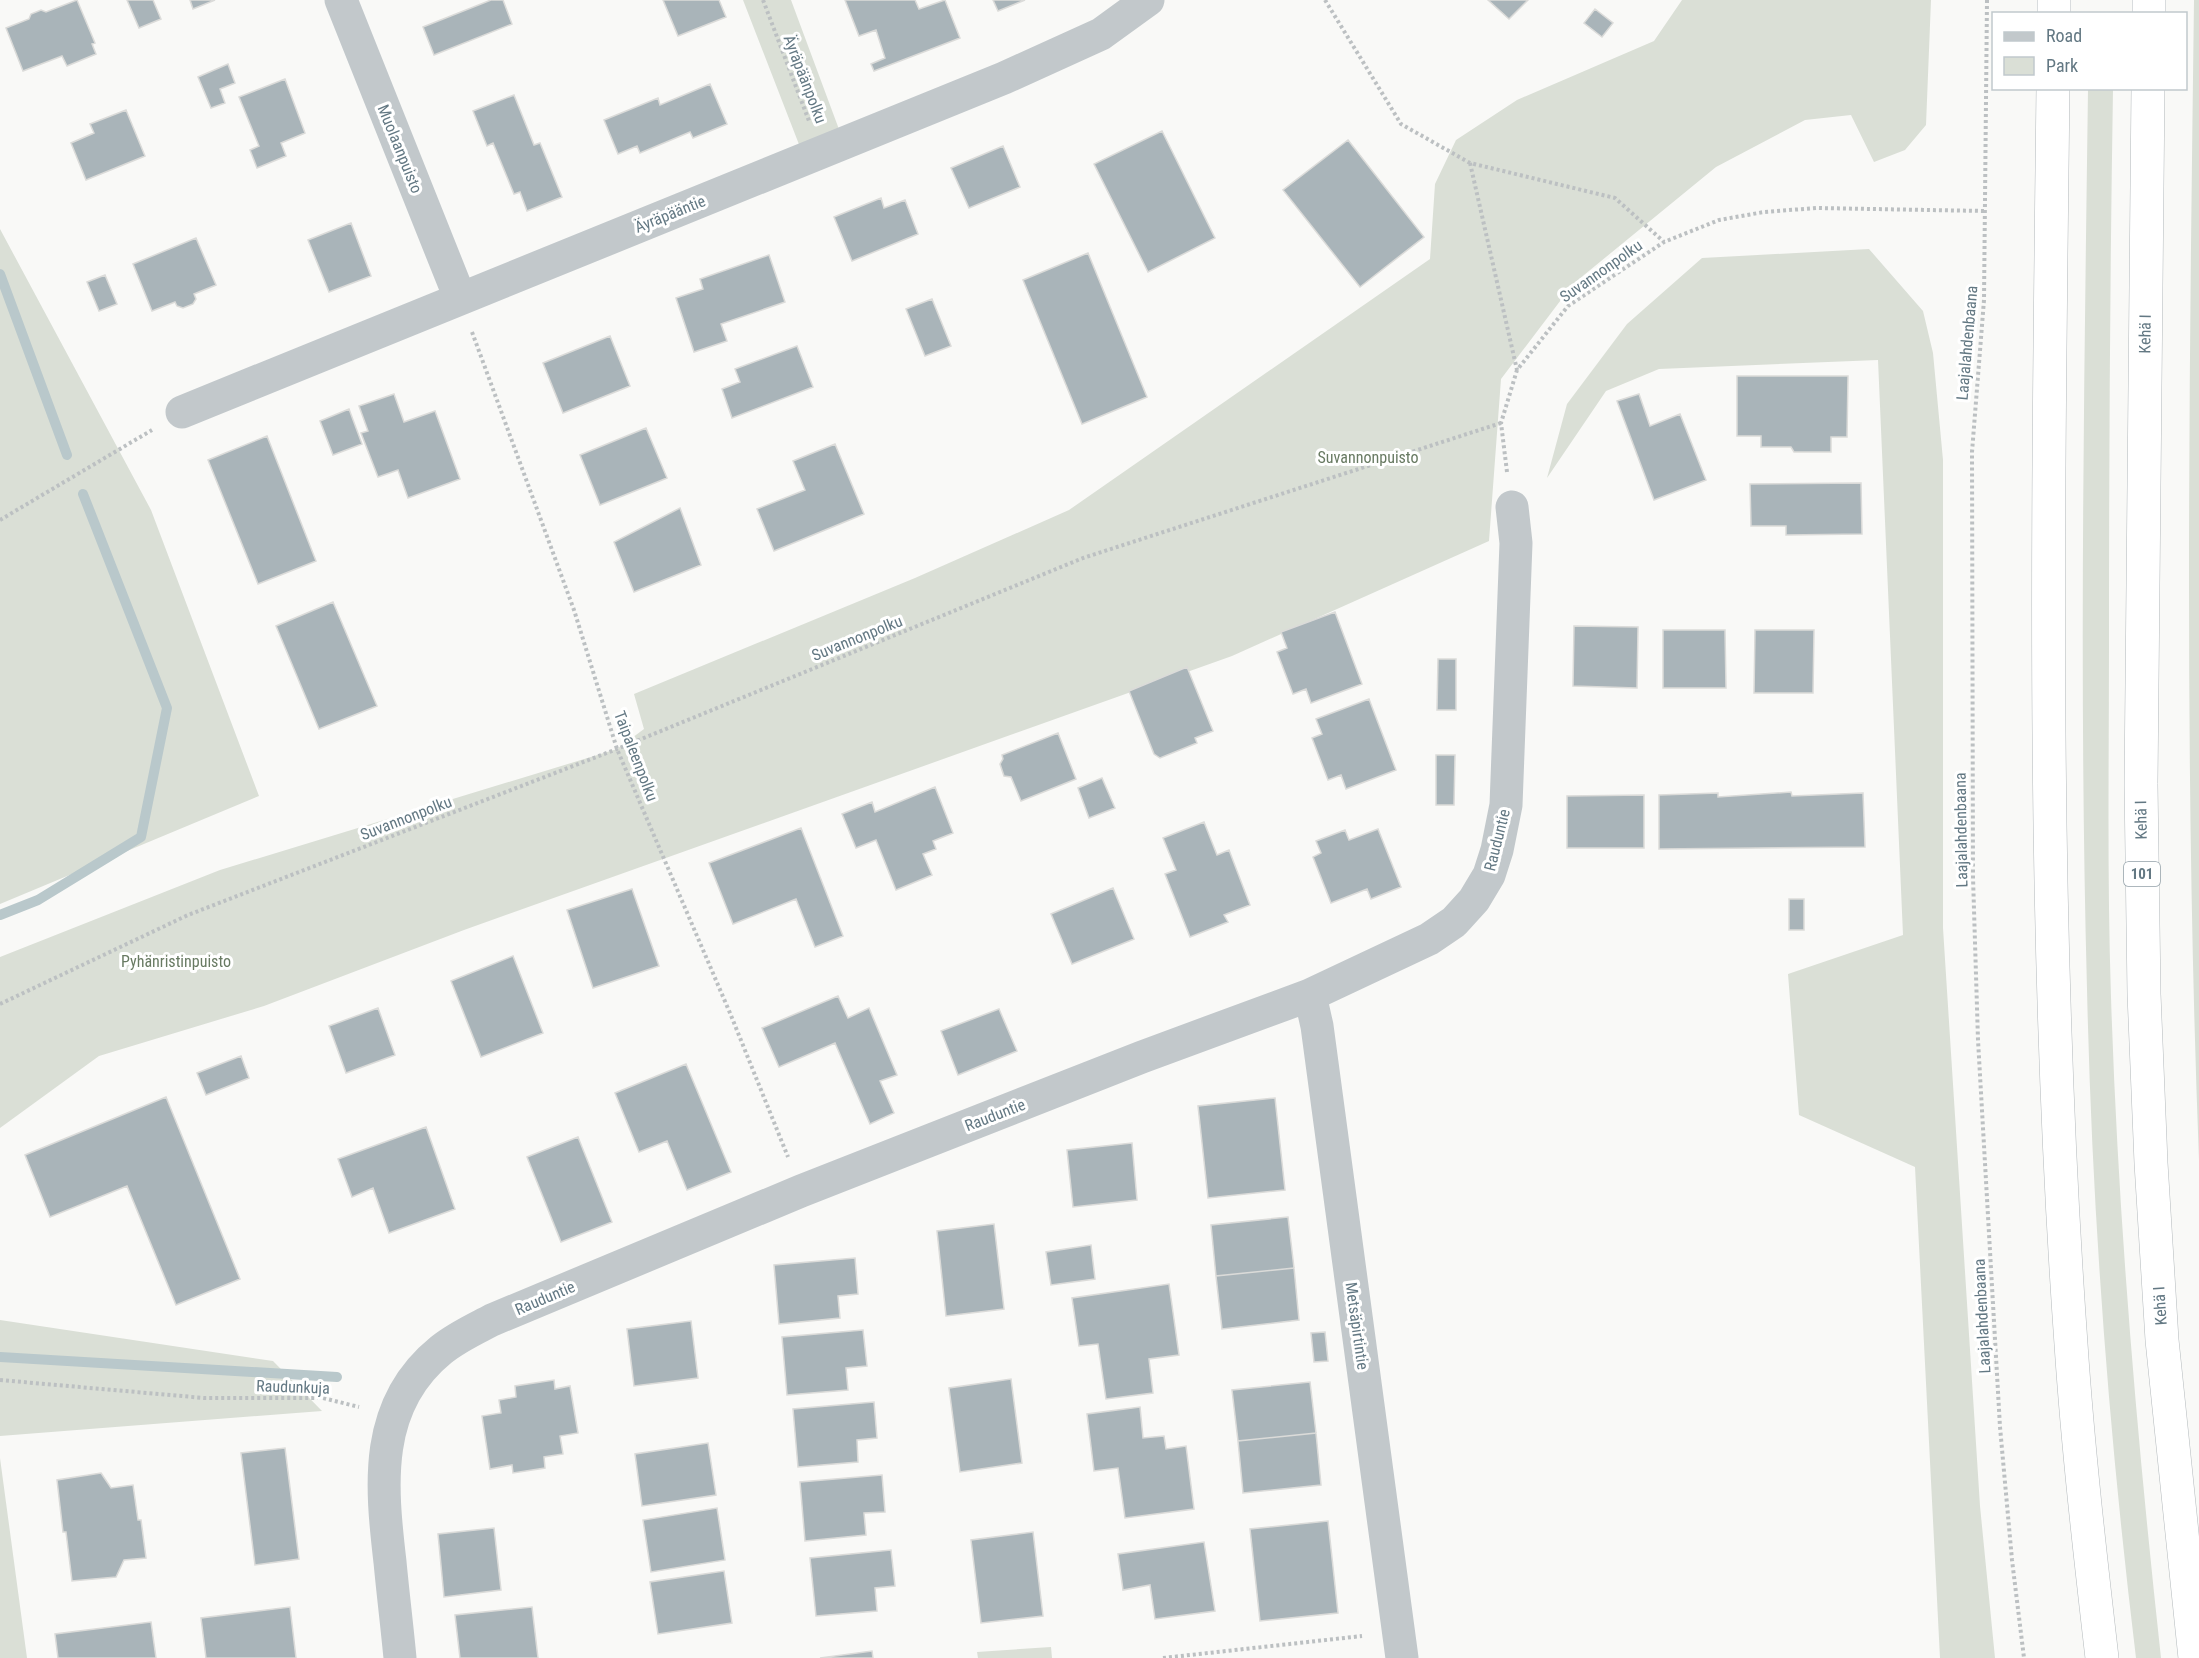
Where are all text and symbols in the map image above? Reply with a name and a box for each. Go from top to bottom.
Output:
legend [1992,12,2187,90]
text: Road [2046,25,2082,46]
street label: Äyräpäänpolku [779,32,831,126]
text: Park [2046,55,2078,76]
street label: Muolaanpuisto [374,102,426,196]
street label: Äyräpääntie [632,191,708,237]
street label: Suvannonpolku [1556,236,1646,306]
street label: Laajalahdenbaana [1953,285,1981,401]
street label: Kehä I [2135,314,2155,354]
park label: Suvannonpuisto [1318,448,1418,467]
street label: Suvannonpolku [809,611,905,665]
street label: Taipaleenpolku [610,708,662,804]
street label: Laajalahdenbaana [1950,772,1972,888]
street label: Suvannonpolku [358,792,454,844]
street label: Kehä I [2131,800,2151,840]
street label: Rauduntie [1480,807,1514,873]
road number: 101 [2124,862,2160,886]
park label: Pyhänristinpuisto [121,952,231,971]
street label: Rauduntie [962,1095,1028,1135]
street label: Laajalahdenbaana [1970,1258,1994,1374]
street label: Rauduntie [512,1277,578,1319]
street label: Metsäpirtintie [1341,1281,1373,1371]
street label: Kehä I [2149,1286,2171,1326]
street label: Raudunkuja [256,1376,330,1398]

